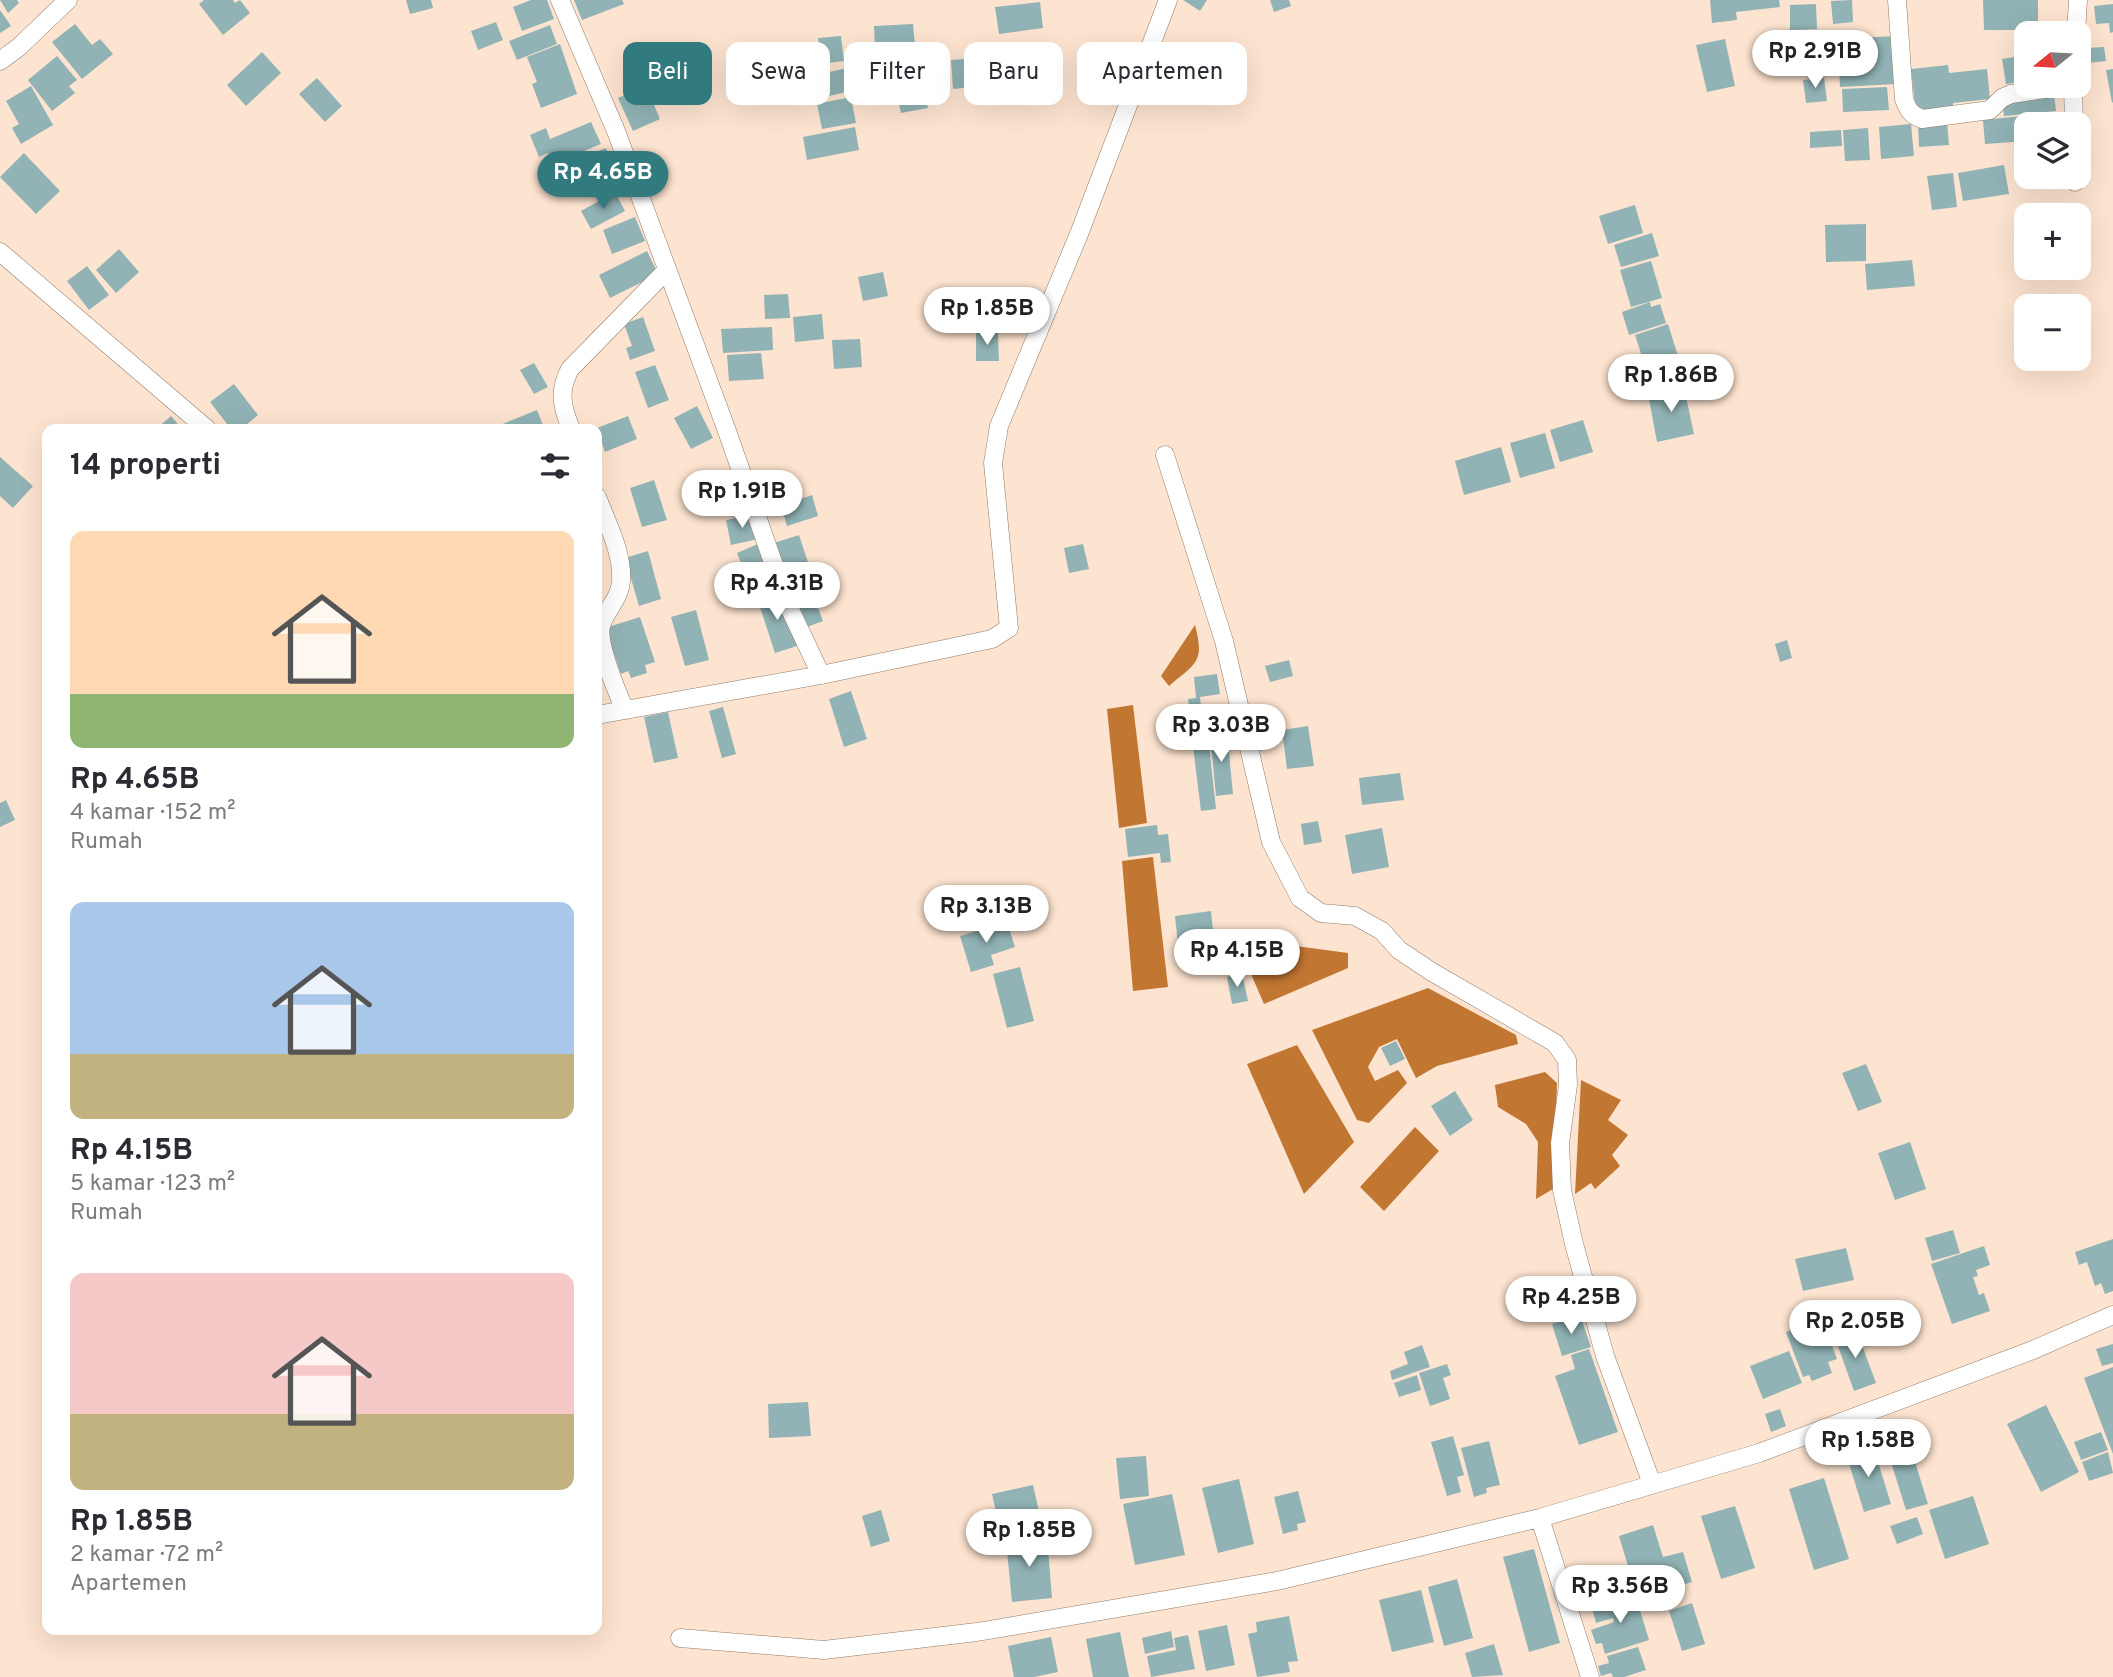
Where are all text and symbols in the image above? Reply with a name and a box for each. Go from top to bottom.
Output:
north arrow [2014,21,2091,98]
map controls [2014,21,2091,371]
pin: Rp 2.91B [1743,31,1887,90]
text: Rp 2.91B [1768,38,1862,67]
chip: Beli [623,42,712,105]
chip: Sewa [726,42,830,105]
chip: Filter [844,42,950,105]
chip: Baru [964,42,1063,105]
chip: Apartemen [1077,42,1247,105]
button: layers [2014,112,2091,189]
pin: Rp 4.65B [531,152,675,211]
text: Rp 4.65B [553,159,653,188]
button: + [2014,203,2091,280]
pin: Rp 1.85B [915,288,1059,347]
button: − [2014,294,2091,371]
text: Rp 1.85B [940,295,1034,324]
pin: Rp 1.86B [1599,354,1743,414]
text: Rp 1.86B [1624,362,1718,391]
icon: filters [536,447,574,485]
text: 14 properti [70,448,221,485]
pin: Rp 1.91B [670,470,814,530]
text: Rp 1.91B [698,478,786,507]
pin: Rp 4.31B [705,562,849,622]
text: Rp 4.31B [730,570,824,599]
icon: home [259,576,385,702]
pin: Rp 3.03B [1149,704,1293,764]
text: Rp 3.03B [1172,712,1270,741]
text: Rp 4.65B [70,762,200,799]
text: 4 kamar · 152 m² [70,799,236,828]
text: Rumah [70,828,143,857]
pin: Rp 3.13B [914,886,1058,945]
text: Rp 3.13B [940,893,1032,922]
pin: Rp 4.15B [1165,930,1309,989]
text: Rp 4.15B [1190,937,1284,966]
icon: home [259,947,385,1073]
text: Rp 4.15B [70,1133,193,1170]
text: 5 kamar · 123 m² [70,1170,235,1199]
text: Rumah [70,1199,143,1228]
pin: Rp 4.25B [1499,1276,1643,1336]
text: Rp 4.25B [1521,1284,1621,1313]
pin: Rp 2.05B [1783,1300,1927,1360]
text: Rp 2.05B [1805,1308,1905,1337]
icon: home [259,1318,385,1444]
pin: Rp 1.58B [1796,1420,1940,1479]
text: Rp 1.58B [1821,1427,1915,1456]
text: Rp 1.85B [70,1504,193,1541]
pin: Rp 1.85B [957,1510,1101,1569]
text: Rp 1.85B [982,1517,1076,1546]
text: 2 kamar · 72 m² [70,1541,223,1570]
pin: Rp 3.56B [1548,1566,1692,1625]
text: Apartemen [70,1570,187,1599]
text: Rp 3.56B [1571,1573,1669,1602]

